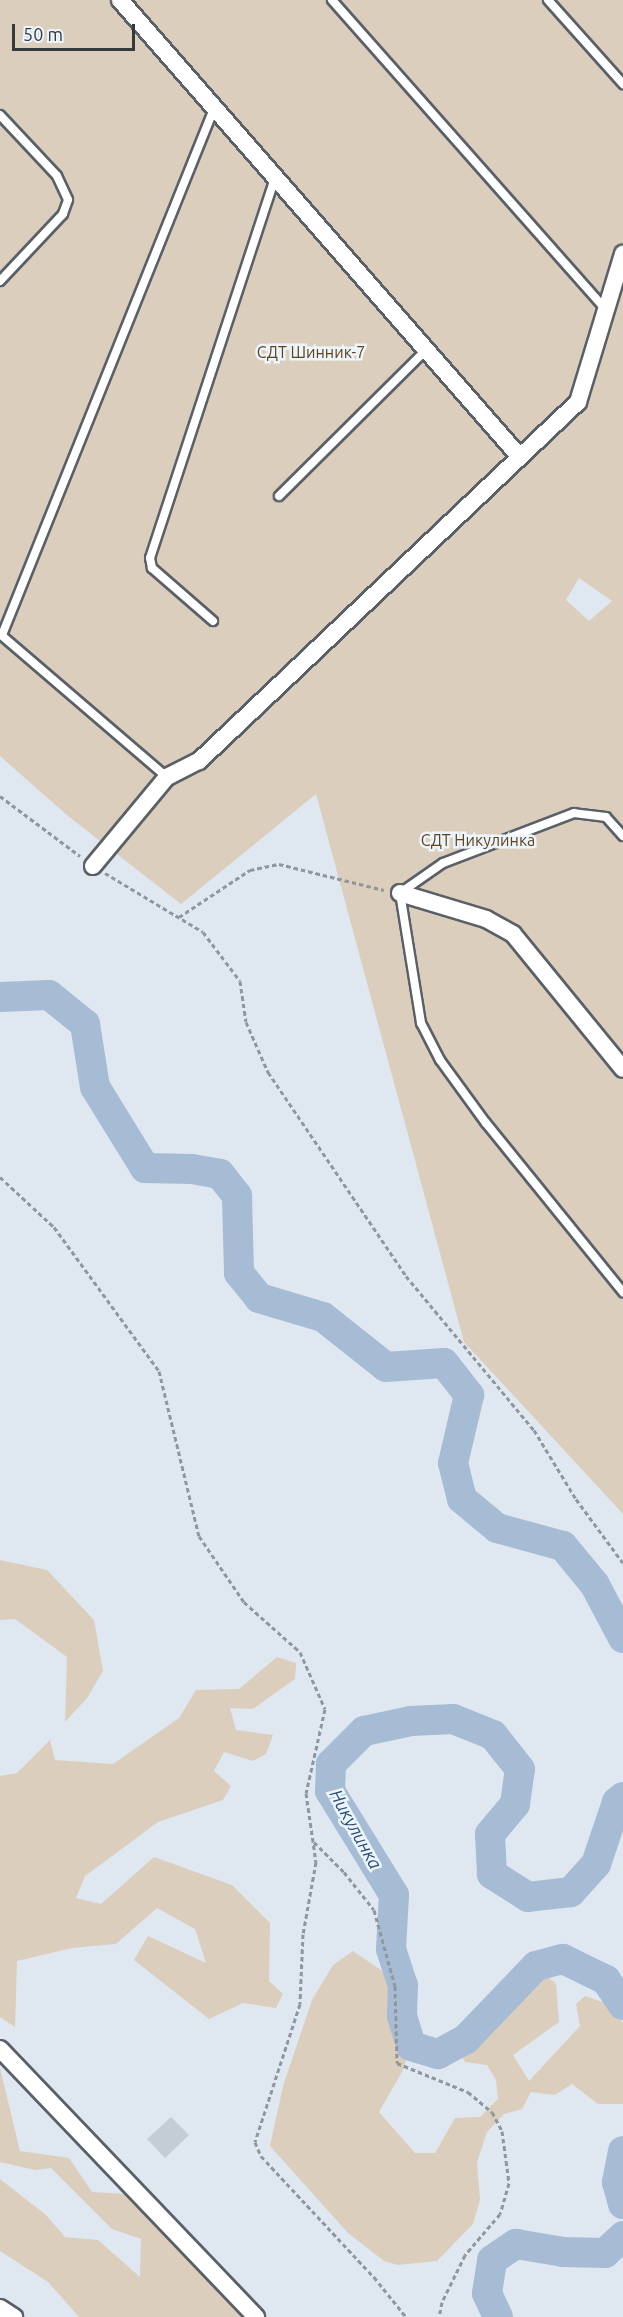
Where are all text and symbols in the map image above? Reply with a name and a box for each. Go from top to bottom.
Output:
scale bar [15,12,138,50]
text: 50 m [23,24,63,44]
park label: СДТ Шинник-7 [257,342,365,362]
park label: СДТ Никулинка [421,830,535,850]
water label: Никулинка [325,1785,387,1873]

